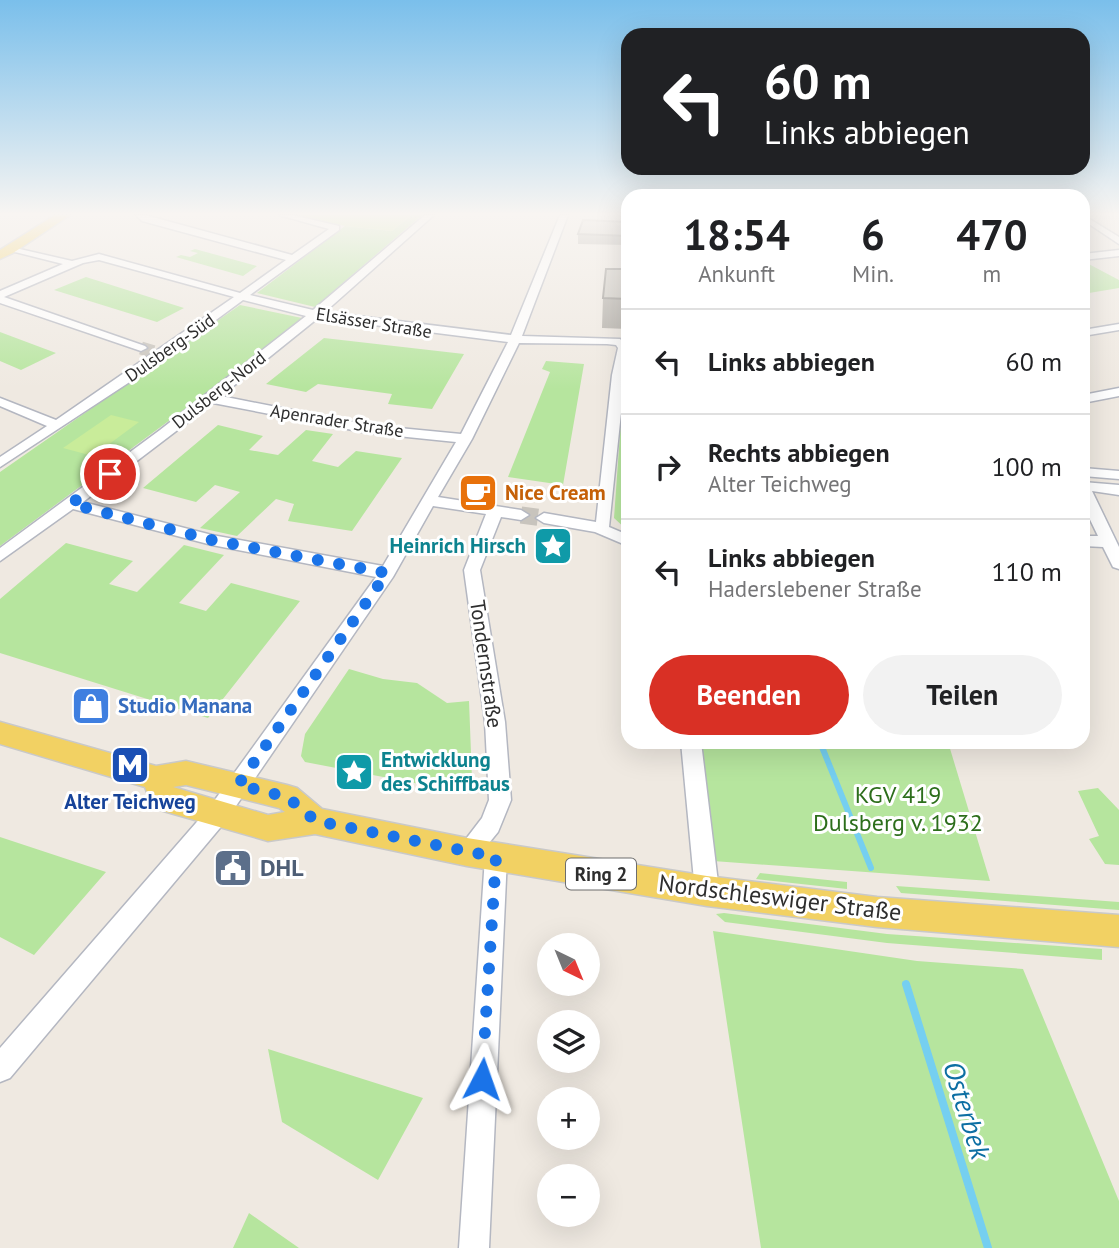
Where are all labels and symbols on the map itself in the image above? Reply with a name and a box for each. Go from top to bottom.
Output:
street label: Elsässer Straße [314,302,434,343]
street label: Dulsberg-Süd [120,308,219,387]
street label: Dulsberg-Nord [167,346,270,433]
street label: Apenrader Straße [269,399,405,442]
pin [80,444,140,504]
cafe icon: Nice Cream [457,472,499,514]
place label: Nice Cream [505,479,606,506]
place icon: Heinrich Hirsch [532,525,574,567]
place label: Heinrich Hirsch [390,532,526,559]
street label: Tondernstraße [464,598,509,730]
shop icon: Studio Manana [70,685,112,727]
place label: Studio Manana [118,692,252,719]
metro station icon: Alter Teichweg [109,744,151,786]
place label: Entwicklung des Schiffbaus [381,746,510,797]
place icon: Entwicklung des Schiffbaus [333,751,375,793]
park label: KGV 419 Dulsberg v. 1932 [813,779,983,838]
place label: Alter Teichweg [64,788,196,815]
public building icon: DHL [212,847,254,889]
place label: DHL [260,852,304,883]
road number: Ring 2 [566,859,636,890]
street label: Nordschleswiger Straße [657,867,903,928]
north arrow [537,933,600,996]
position arrow [445,1042,519,1116]
water label: Osterbek [935,1056,1000,1165]

